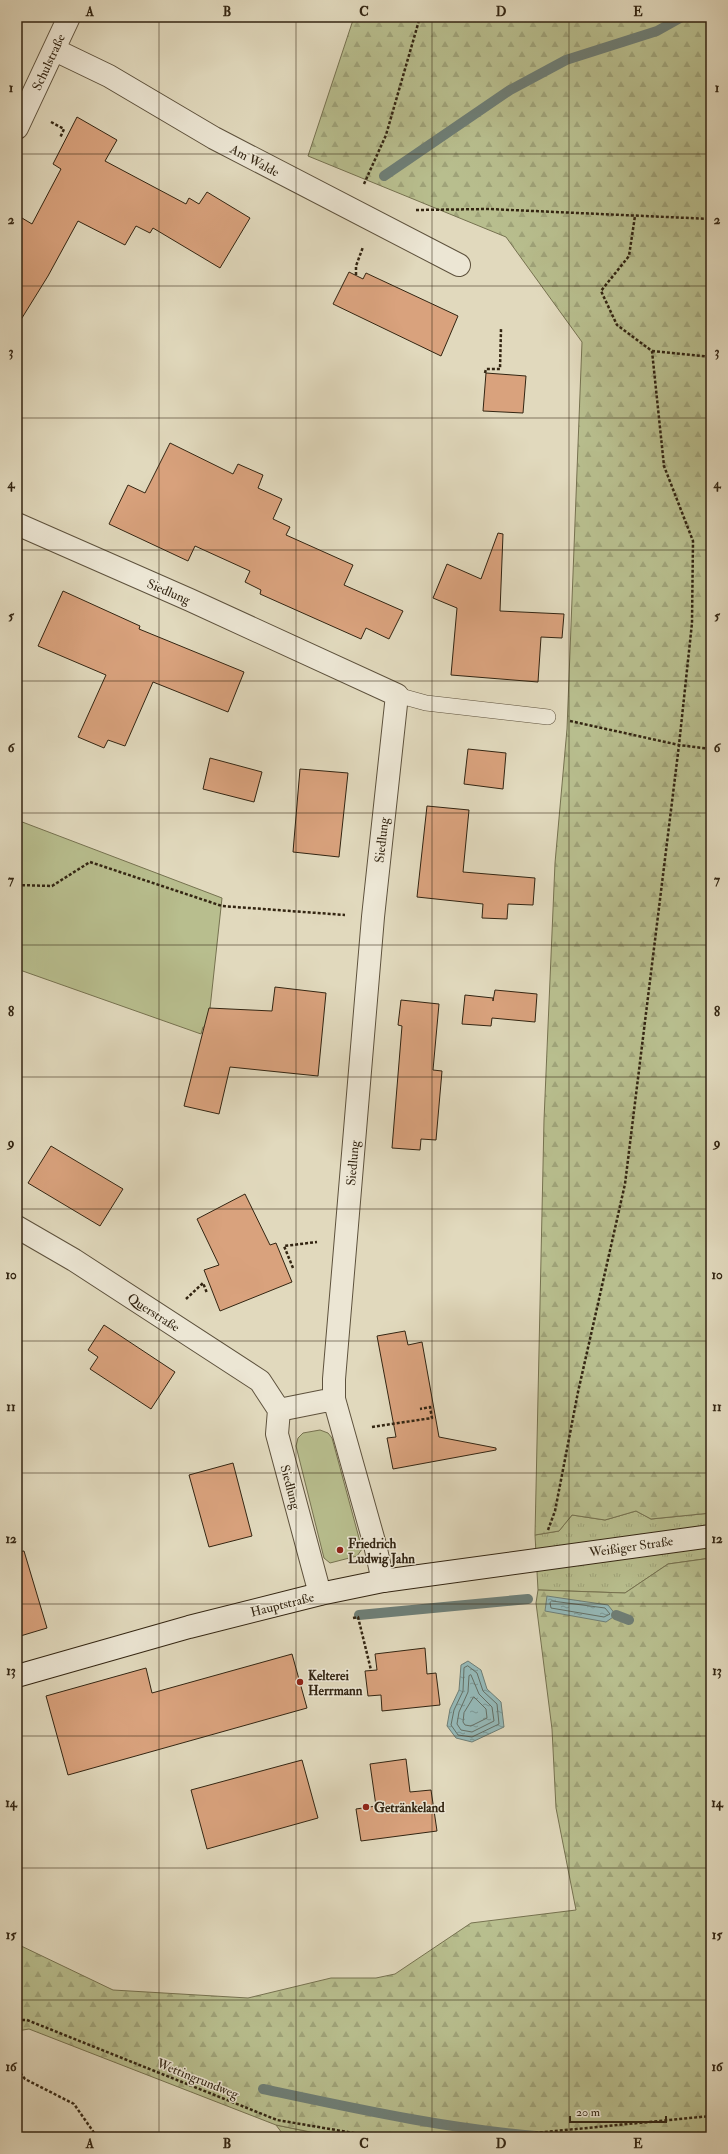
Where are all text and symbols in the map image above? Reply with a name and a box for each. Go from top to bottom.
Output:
text: A [85,4,95,20]
text: B [223,4,231,20]
text: C [359,4,369,20]
text: D [496,4,507,20]
text: E [633,4,643,20]
street label: Schulstraße [29,31,69,93]
text: 1 [9,80,14,96]
text: 1 [715,80,720,96]
street label: Am Walde [226,141,282,181]
text: 2 [8,212,15,228]
text: 2 [714,212,721,228]
text: 3 [9,344,14,360]
text: 3 [715,344,720,360]
text: 4 [6,476,15,492]
text: 4 [712,476,721,492]
street label: Siedlung [145,576,193,608]
text: 5 [8,608,14,624]
text: 5 [714,608,720,624]
text: 6 [8,740,16,756]
text: 6 [714,740,722,756]
street label: Siedlung [372,816,392,864]
text: 7 [8,872,15,888]
text: 7 [714,872,721,888]
text: 8 [8,1004,14,1020]
text: 8 [714,1004,720,1020]
text: 9 [6,1135,15,1151]
text: 9 [712,1135,721,1151]
street label: Siedlung [343,1139,363,1186]
text: 10 [5,1267,17,1283]
text: 10 [711,1267,723,1283]
street label: Querstraße [124,1290,183,1336]
text: 11 [6,1399,16,1415]
text: 11 [712,1399,722,1415]
street label: Siedlung [276,1463,304,1512]
text: 12 [5,1531,17,1547]
text: 12 [711,1531,723,1547]
street label: Weißiger Straße [587,1533,675,1561]
place label: Friedrich Ludwig Jahn [348,1536,415,1568]
marker: Friedrich Ludwig Jahn [335,1545,345,1555]
street label: Hauptstraße [249,1589,316,1622]
text: 13 [6,1663,16,1679]
text: 13 [712,1663,722,1679]
place label: Kelterei Herrmann [308,1668,363,1699]
marker: Kelterei Herrmann [295,1677,305,1687]
text: 14 [5,1795,18,1811]
text: 14 [711,1795,724,1811]
place label: Getränkeland [374,1800,445,1816]
marker: Getränkeland [361,1802,371,1812]
text: 15 [6,1927,16,1943]
text: 15 [712,1927,722,1943]
street label: Wettingrundweg [153,2055,241,2103]
text: 16 [5,2059,18,2075]
text: 16 [711,2059,724,2075]
scale bar [570,2098,666,2124]
text: 20 m [576,2105,601,2120]
text: A [85,2136,95,2152]
text: B [223,2136,231,2152]
text: C [359,2136,369,2152]
text: D [496,2136,507,2152]
text: E [633,2136,643,2152]

